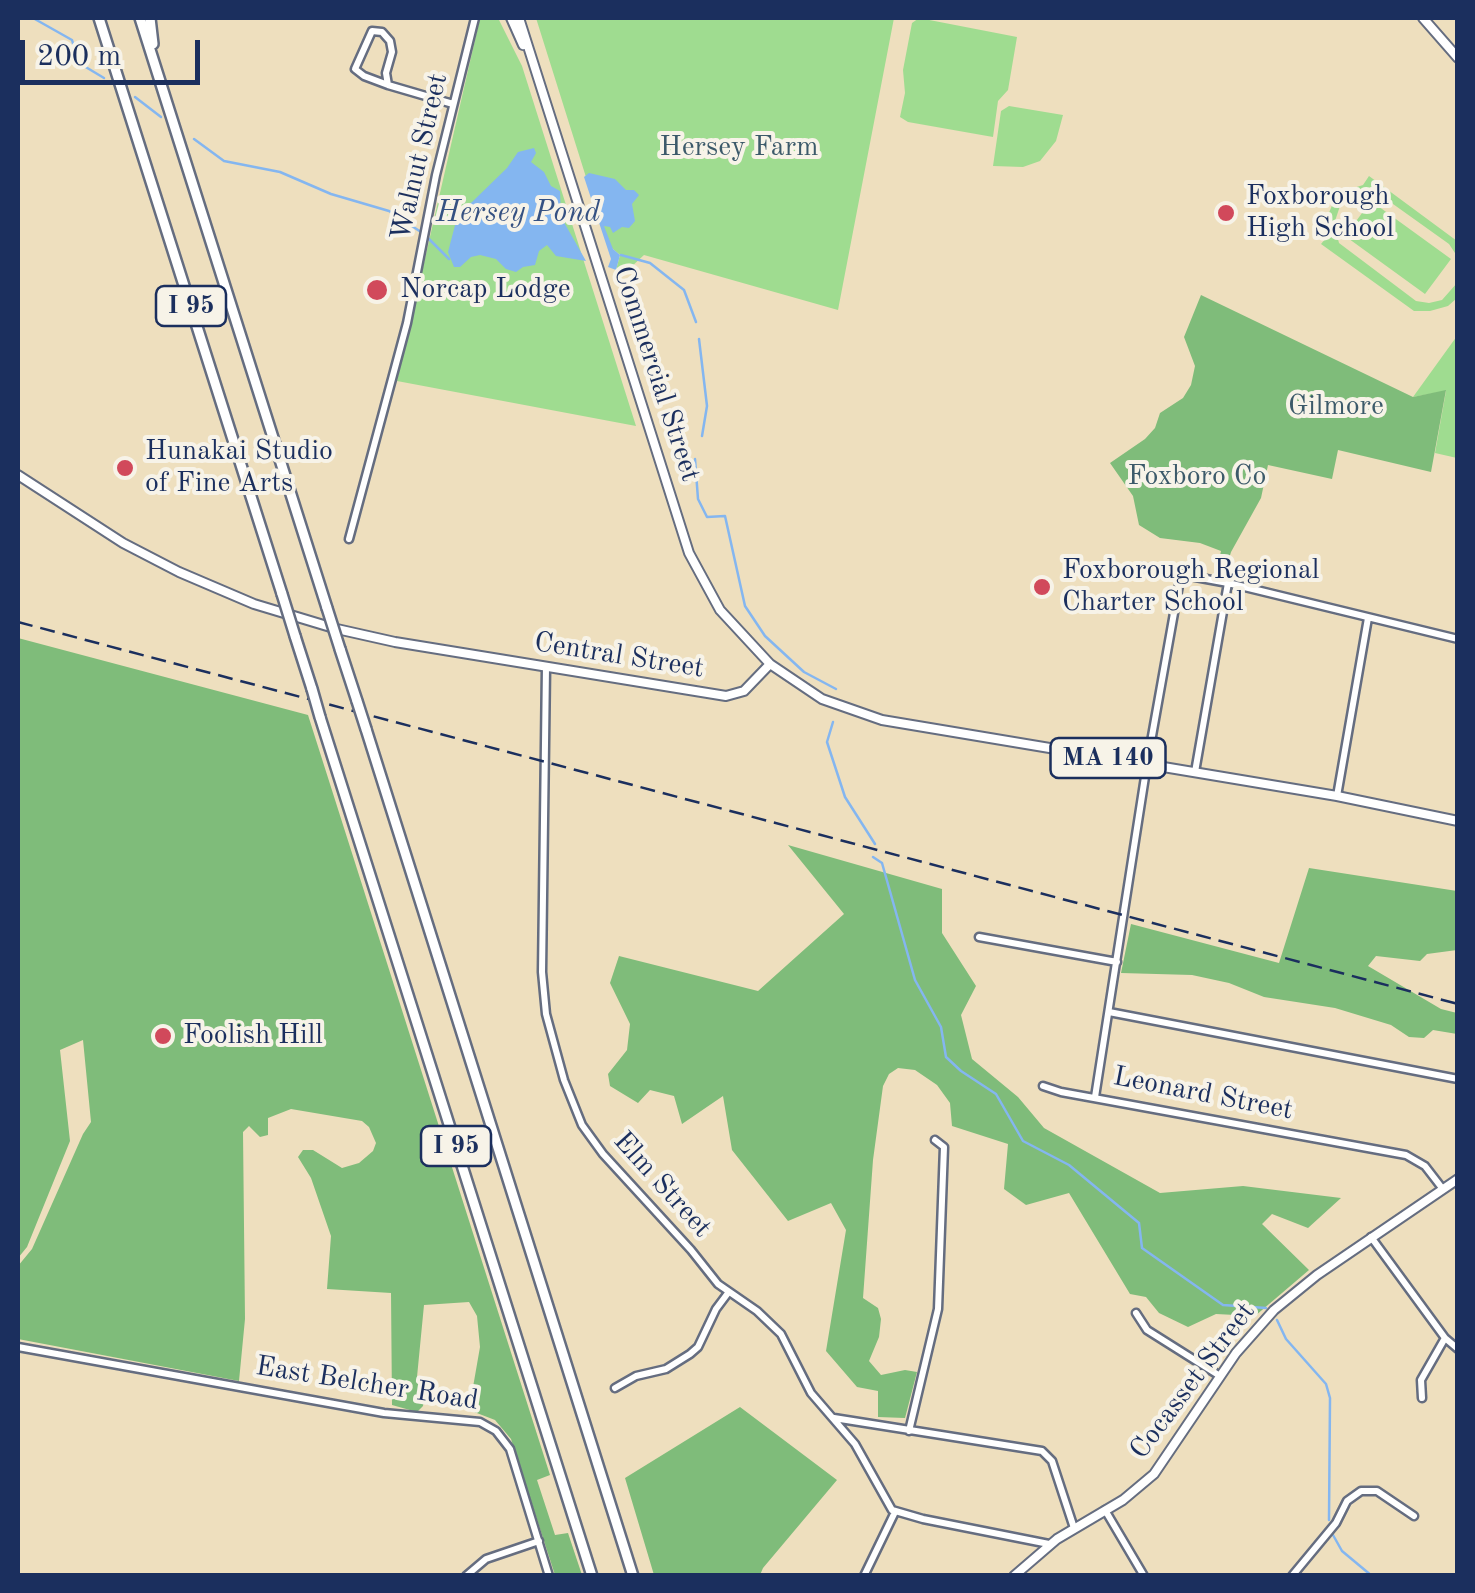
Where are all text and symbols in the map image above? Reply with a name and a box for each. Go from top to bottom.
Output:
scale bar [25,20,205,82]
text: 200 m [37,42,121,72]
street label: Walnut Street [384,70,456,244]
park label: Hersey Farm [660,131,818,165]
place label: Foxborough High School [1246,180,1394,246]
water label: Hersey Pond [436,195,600,231]
marker: Foxborough High School [1215,202,1237,224]
street label: Commercial Street [605,262,707,486]
place label: Norcap Lodge [400,273,571,307]
marker: Norcap Lodge [364,277,390,303]
road number: I 95 [156,286,226,326]
park label: Gilmore [1288,390,1384,424]
place label: Hunakai Studio of Fine Arts [145,435,333,501]
marker: Hunakai Studio of Fine Arts [114,457,136,479]
park label: Foxboro Co [1128,460,1266,494]
place label: Foxborough Regional Charter School [1062,554,1319,620]
marker: Foxborough Regional Charter School [1031,576,1053,598]
street label: Central Street [532,626,706,686]
road number: MA 140 [1050,738,1166,778]
place label: Foolish Hill [183,1019,323,1053]
marker: Foolish Hill [152,1025,174,1047]
street label: Leonard Street [1110,1060,1296,1128]
street label: Elm Street [606,1125,718,1245]
road number: I 95 [421,1126,491,1166]
street label: Cocasset Street [1123,1296,1263,1466]
street label: East Belcher Road [253,1350,481,1418]

